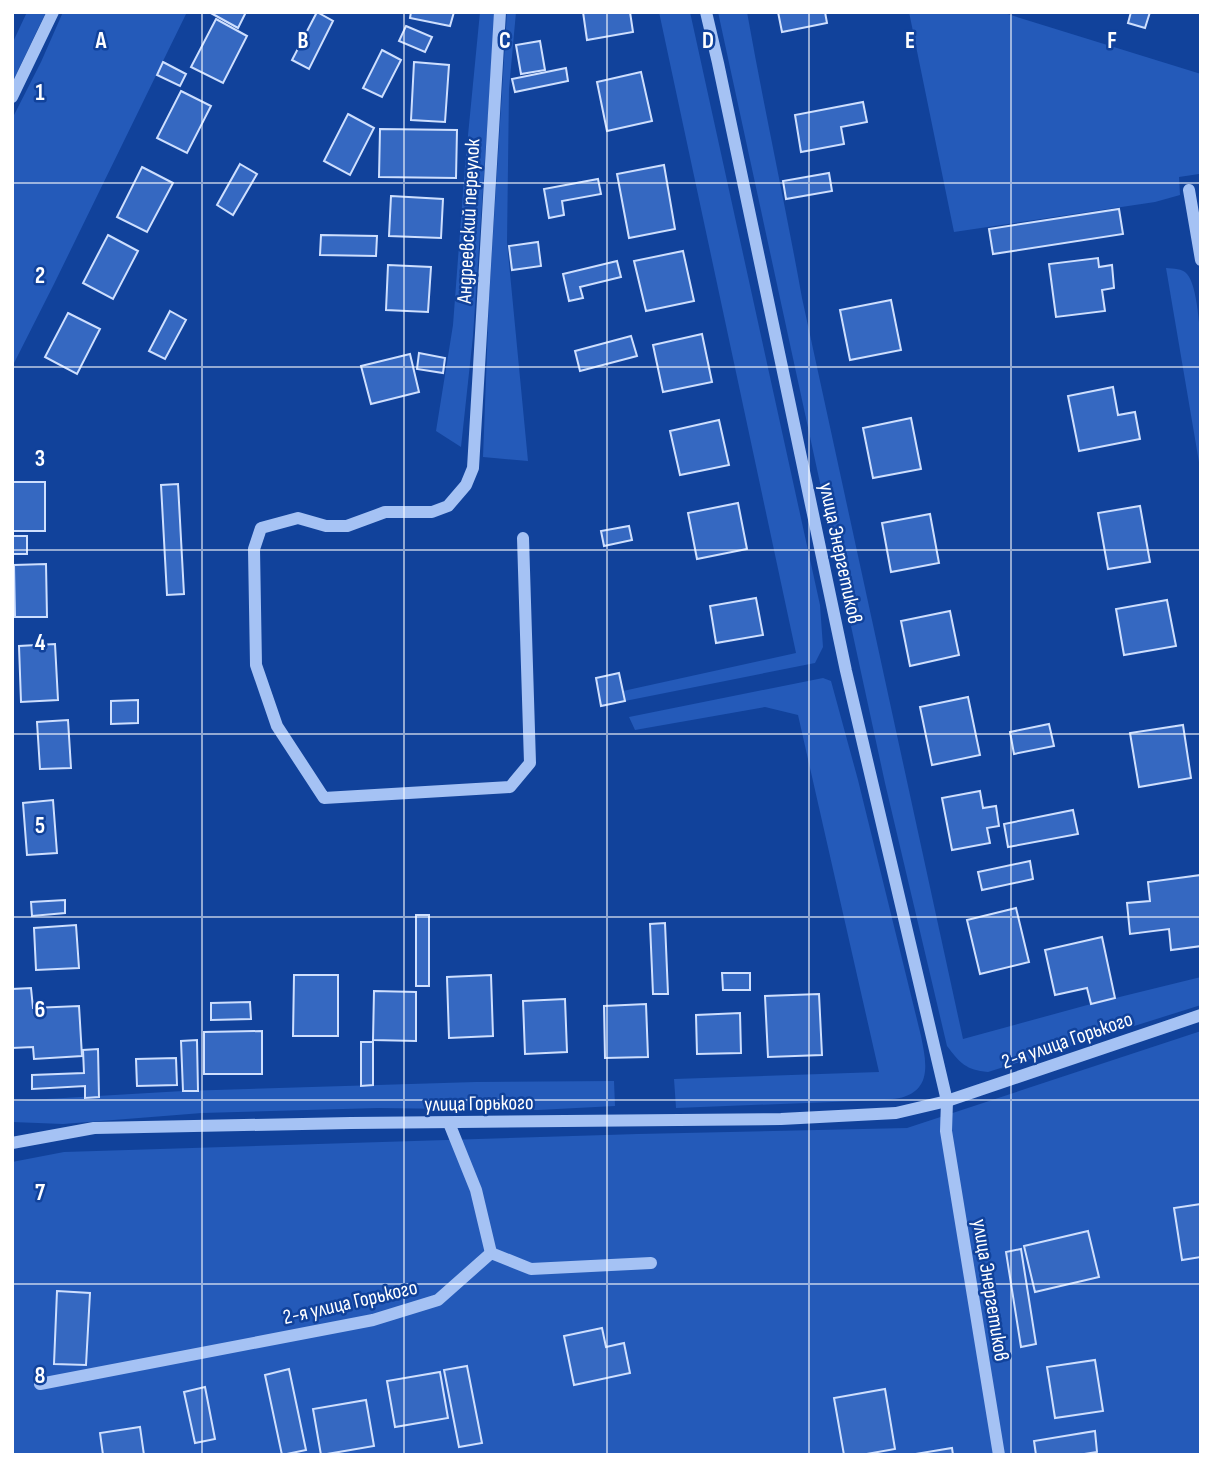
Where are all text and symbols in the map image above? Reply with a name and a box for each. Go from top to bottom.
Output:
text: A [95,27,108,55]
text: B [298,27,309,55]
text: C [499,27,511,55]
text: D [702,27,714,55]
text: E [905,27,915,55]
text: F [1107,27,1117,55]
text: 1 [35,79,45,107]
street label: Андреевский переулок [452,138,485,305]
text: 2 [35,262,45,290]
text: 3 [35,445,45,473]
street label: улица Энергетиков [813,480,868,626]
text: 4 [35,629,46,657]
text: 5 [35,812,45,840]
text: 6 [35,996,45,1024]
street label: 2-я улица Горького [998,1006,1136,1075]
street label: улица Горького [424,1090,534,1117]
text: 7 [35,1179,45,1207]
street label: улица Энергетиков [967,1217,1014,1363]
street label: 2-я улица Горького [280,1275,420,1330]
text: 8 [35,1362,46,1390]

